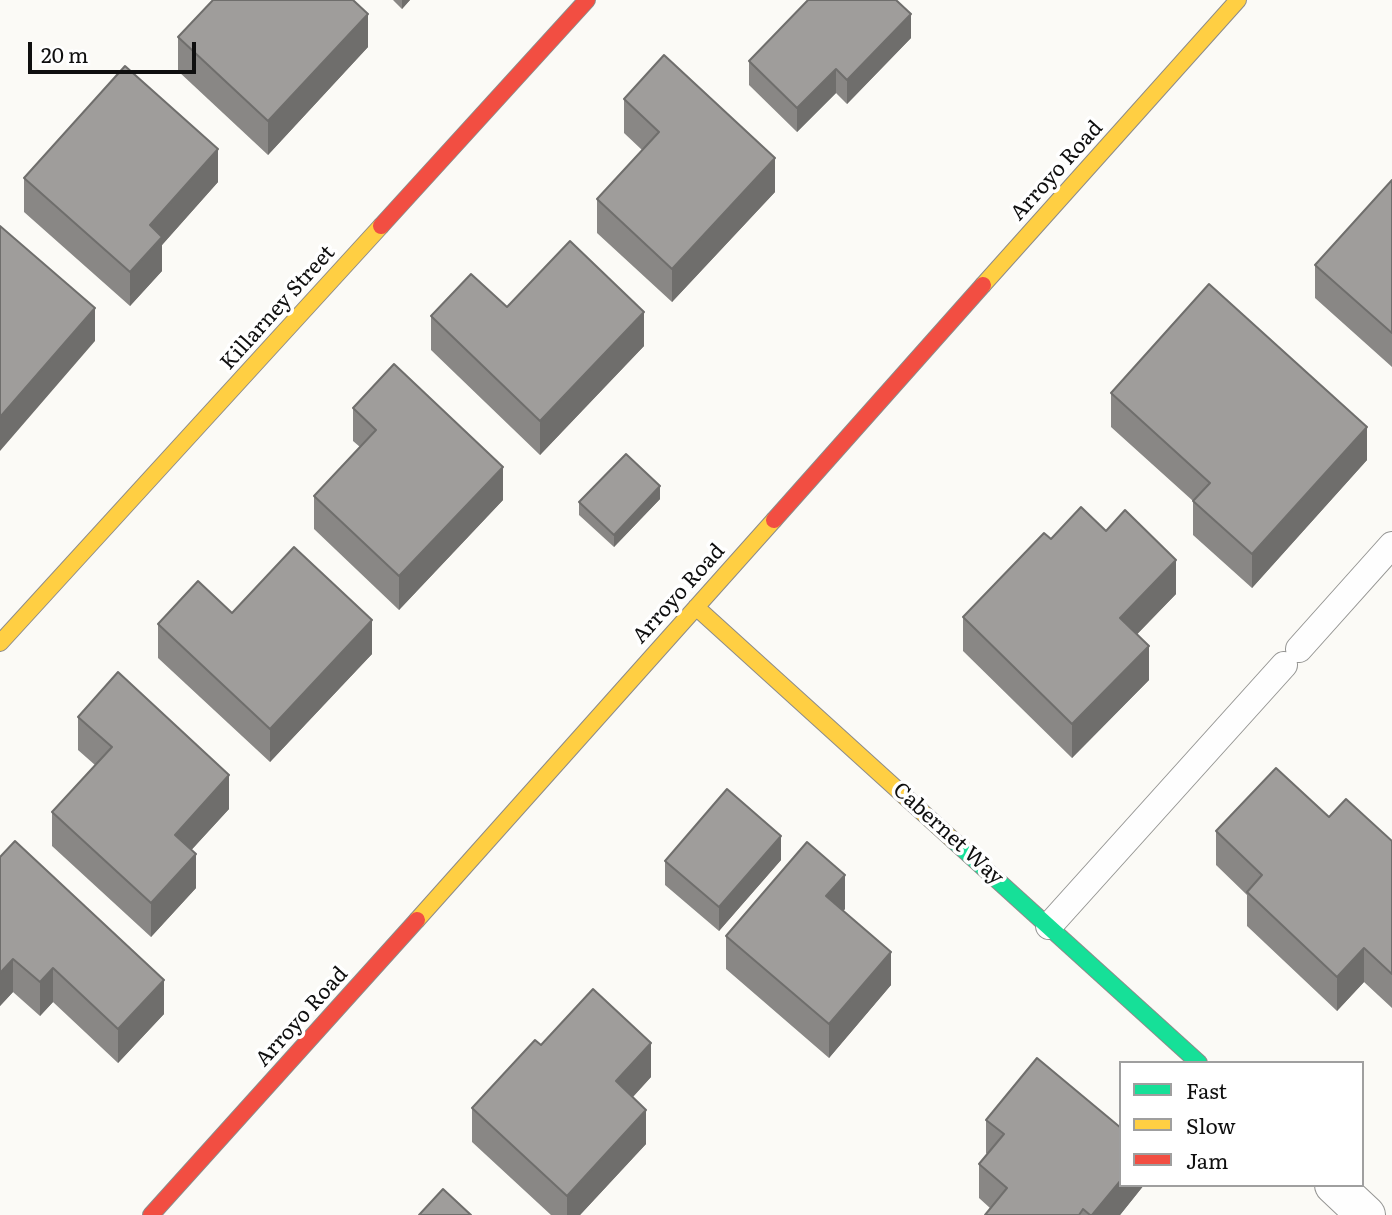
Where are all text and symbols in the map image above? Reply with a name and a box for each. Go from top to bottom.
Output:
scale bar [32,28,200,72]
text: 20 m [41,38,88,69]
street label: Arroyo Road [1006,116,1108,226]
street label: Killarney Street [216,241,340,375]
street label: Arroyo Road [628,539,730,649]
street label: Cabernet Way [887,778,1009,890]
street label: Arroyo Road [251,962,353,1072]
legend [1119,1061,1364,1187]
text: Fast [1186,1074,1227,1105]
text: Slow [1186,1109,1236,1140]
text: Jam [1186,1144,1228,1175]

